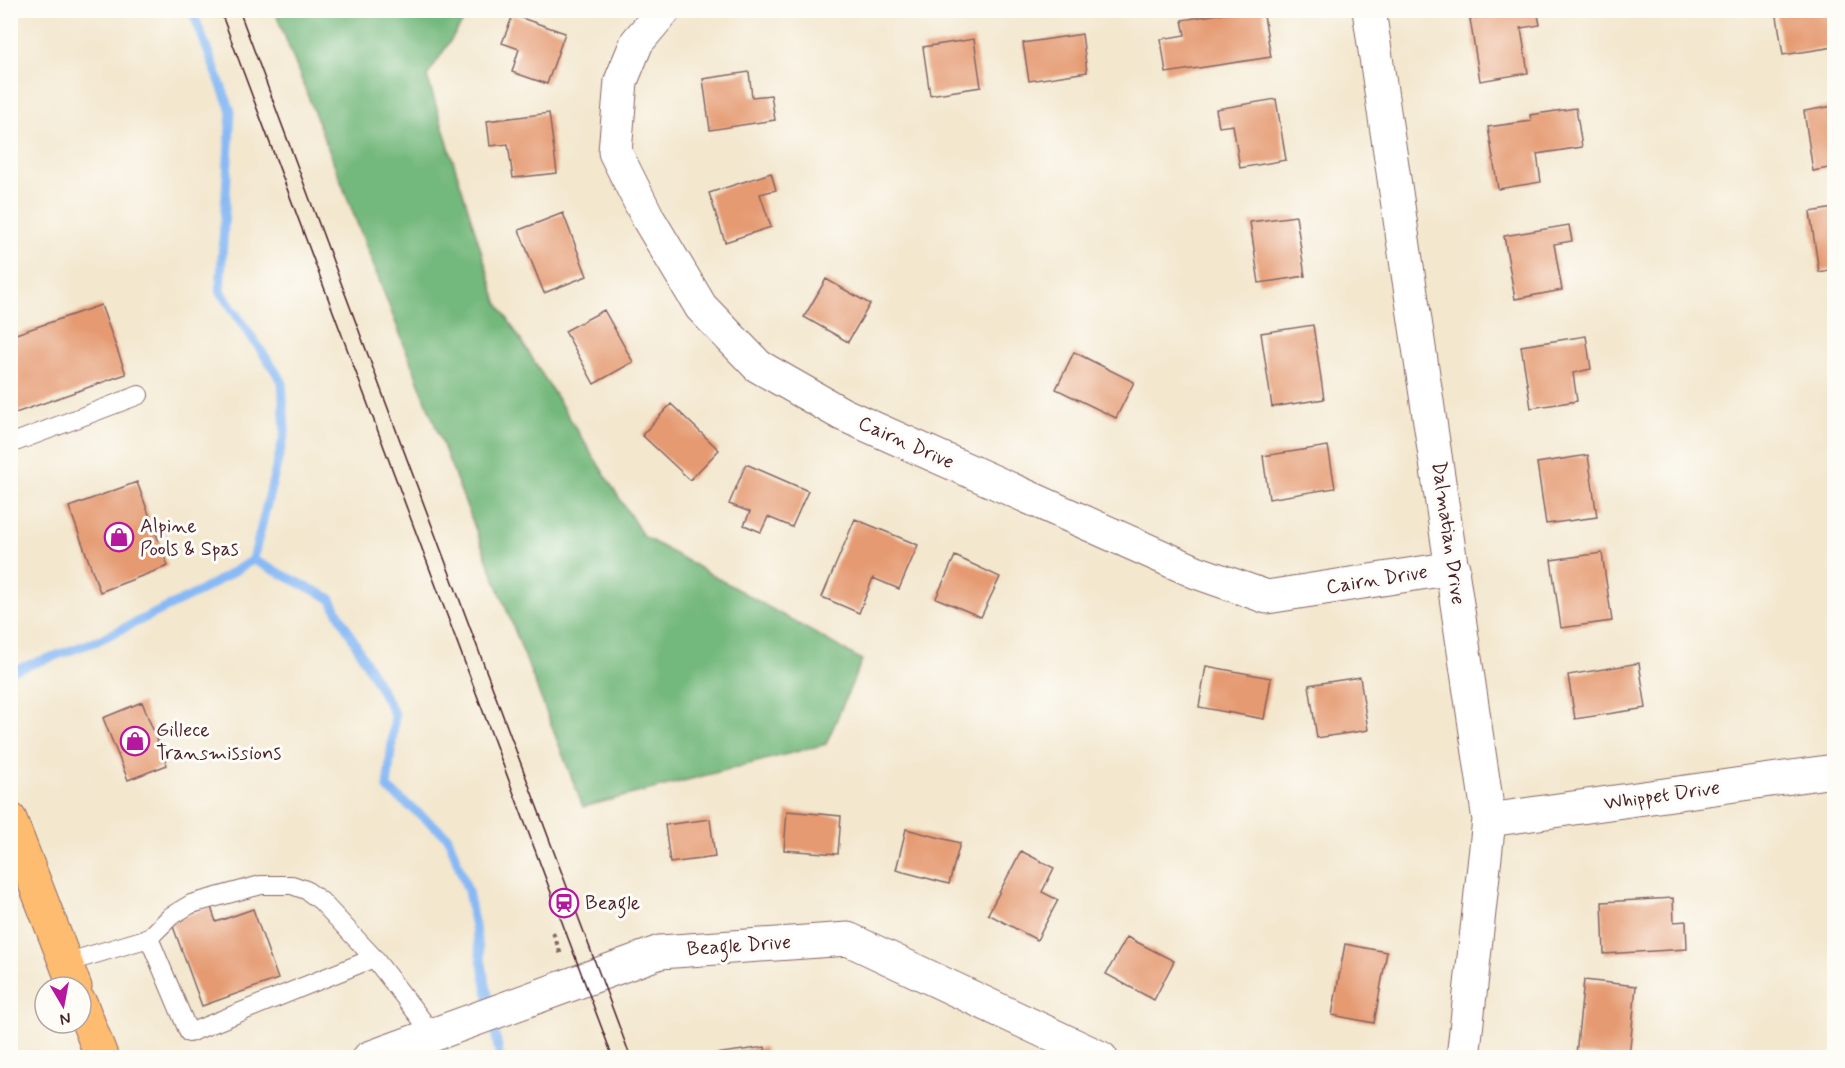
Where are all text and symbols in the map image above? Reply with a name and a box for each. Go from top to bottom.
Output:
street label: Cairn Drive [854,410,958,476]
street label: Dalmatian Drive [1425,460,1471,606]
place label: Alpine Pools & Spas [140,513,239,563]
shop icon: Alpine Pools & Spas [103,521,135,553]
street label: Cairn Drive [1324,559,1430,601]
place label: Gillece Transmissions [156,717,281,767]
shop icon: Gillece Transmissions [119,725,151,757]
street label: Whippet Drive [1602,774,1722,818]
station icon: Beagle [548,887,580,919]
place label: Beagle [585,890,640,919]
street label: Beagle Drive [686,929,792,965]
north arrow [33,975,93,1035]
text: N [58,1007,72,1030]

